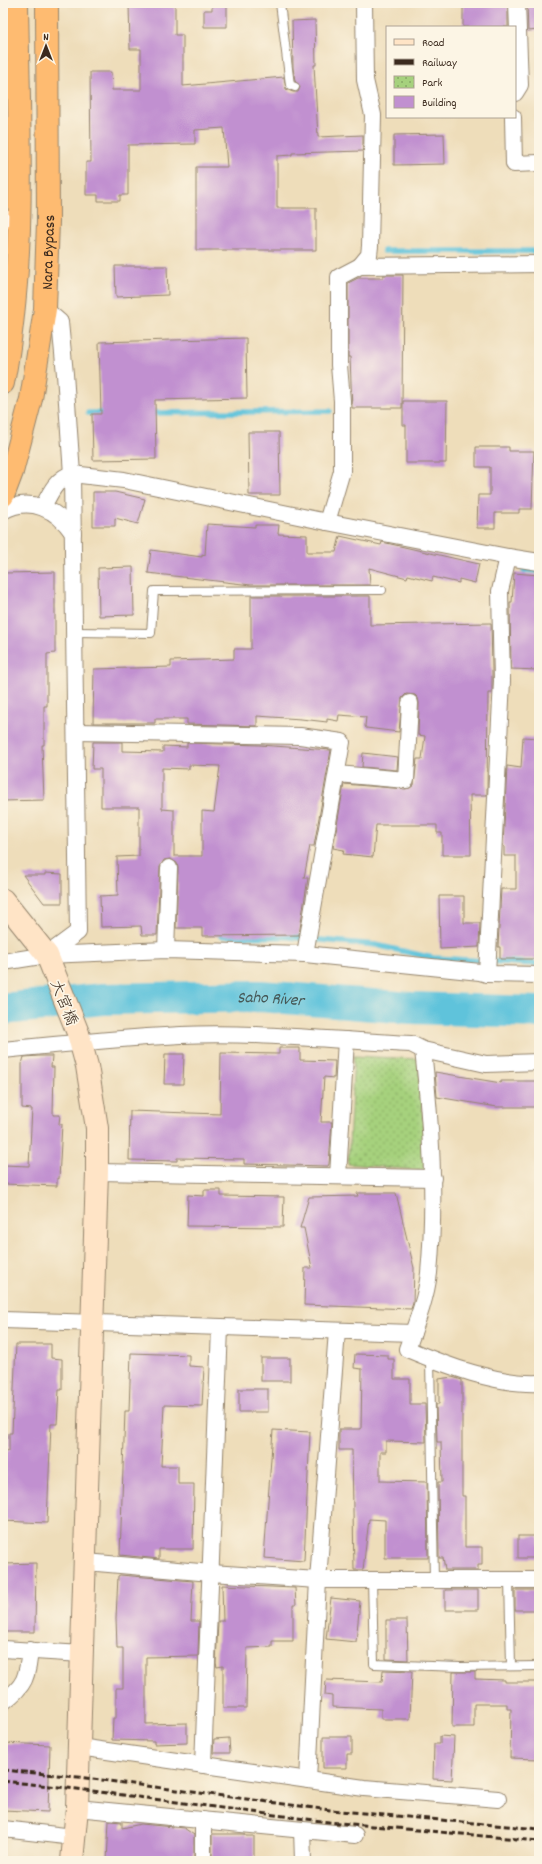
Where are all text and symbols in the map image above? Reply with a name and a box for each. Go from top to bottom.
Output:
north arrow [26,26,66,66]
legend [386,26,516,118]
text: N [43,30,49,46]
text: Road [422,35,444,52]
text: Railway [422,55,458,72]
text: Park [422,75,443,92]
text: Building [422,95,457,112]
street label: Nara Bypass [37,214,62,290]
street label: 大宮橋 [43,976,82,1030]
water label: Saho River [237,987,306,1015]

